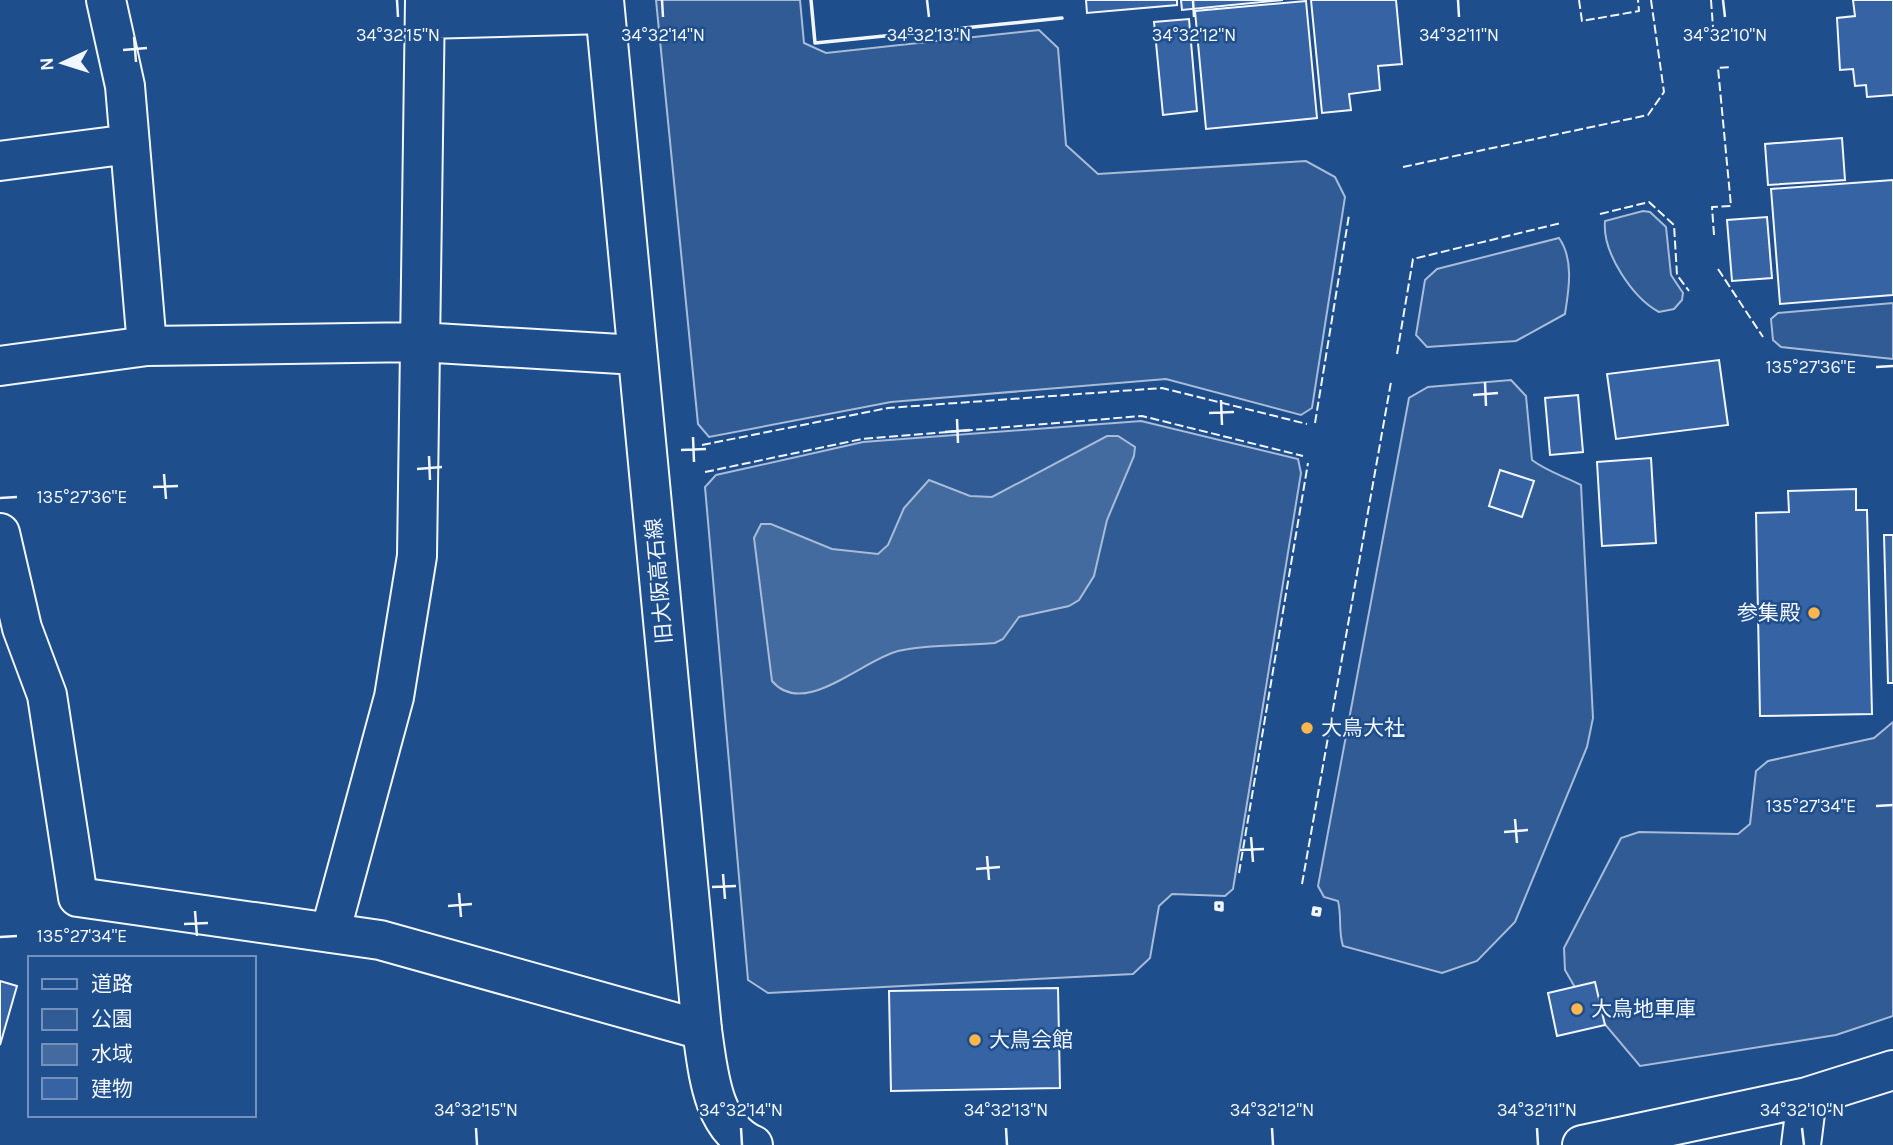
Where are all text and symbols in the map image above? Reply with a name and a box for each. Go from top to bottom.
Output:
text: 34°32'15"N [356,24,440,46]
text: 34°32'14"N [621,24,705,46]
text: 34°32'13"N [887,24,971,46]
text: 34°32'12"N [1152,24,1236,46]
text: 34°32'11"N [1419,24,1499,46]
text: 34°32'10"N [1683,24,1767,46]
north arrow [28,28,98,98]
text: N [36,57,58,72]
text: 135°27'36"E [1766,356,1856,378]
text: 135°27'36"E [37,486,127,508]
street label: 旧大阪高石線 [642,517,676,645]
place label: 参集殿 [1737,601,1800,625]
marker: 参集殿 [1806,605,1822,621]
place label: 大鳥大社 [1321,716,1405,740]
marker: 大鳥大社 [1299,720,1315,736]
text: 135°27'34"E [1766,795,1856,817]
text: 135°27'34"E [37,925,127,947]
legend [28,956,256,1117]
text: 道路 [91,972,133,996]
place label: 大鳥地車庫 [1591,997,1696,1021]
marker: 大鳥地車庫 [1569,1001,1585,1017]
text: 公園 [91,1007,133,1031]
place label: 大鳥会館 [989,1028,1073,1052]
marker: 大鳥会館 [967,1032,983,1048]
text: 水域 [91,1042,133,1066]
text: 建物 [91,1077,133,1101]
text: 34°32'15"N [434,1099,518,1121]
text: 34°32'14"N [699,1099,783,1121]
text: 34°32'13"N [964,1099,1048,1121]
text: 34°32'12"N [1230,1099,1314,1121]
text: 34°32'11"N [1497,1099,1577,1121]
text: 34°32'10"N [1760,1099,1844,1121]

